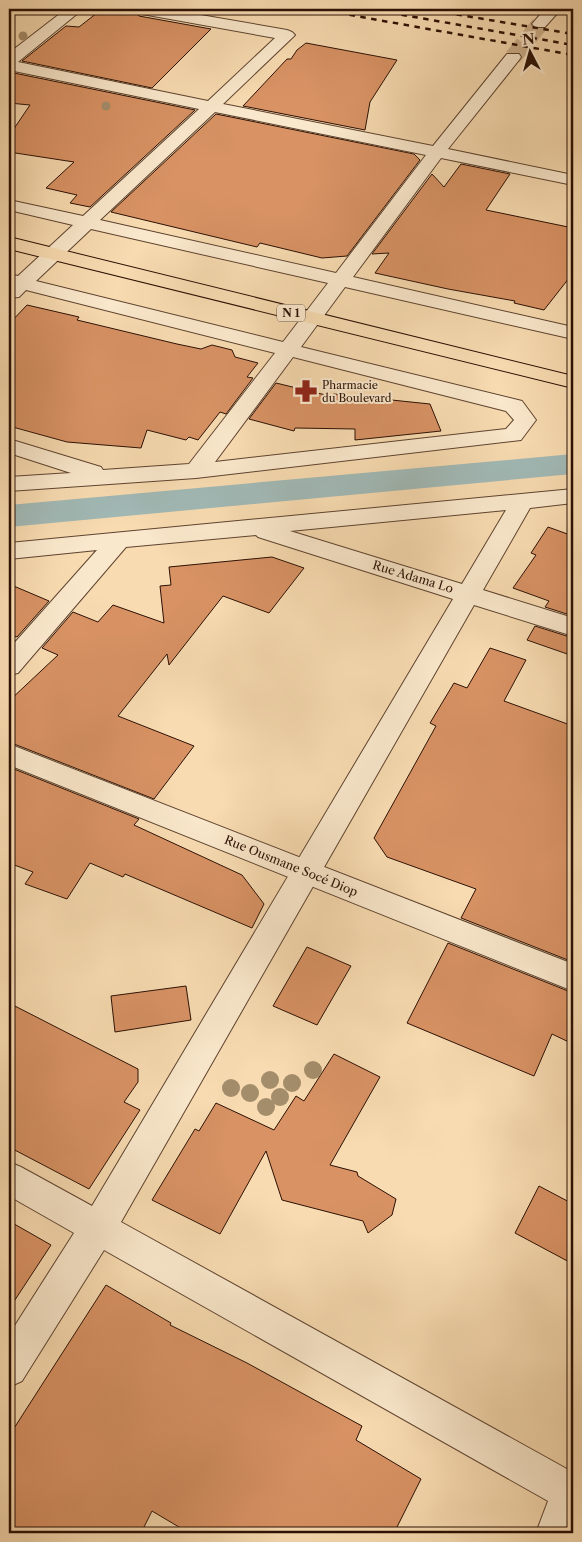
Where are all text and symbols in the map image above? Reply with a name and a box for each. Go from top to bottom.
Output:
north arrow [504,28,554,78]
text: N [522,29,536,49]
road number: N 1 [277,304,305,322]
pharmacy icon: Pharmacie du Boulevard [293,378,319,404]
place label: Pharmacie du Boulevard [322,378,392,405]
street label: Rue Adama Lo [371,557,455,596]
street label: Rue Ousmane Socé Diop [222,832,360,899]

